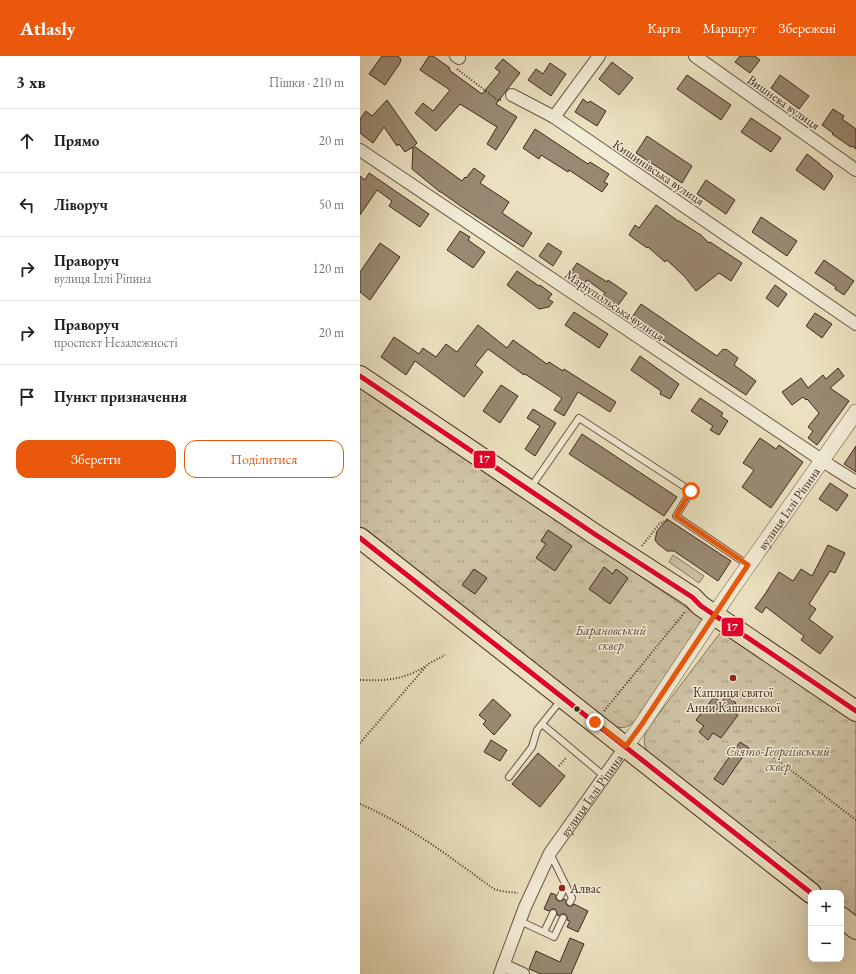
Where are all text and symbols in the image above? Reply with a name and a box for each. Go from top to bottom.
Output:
text: Atlasly [20,16,76,41]
text: Карта [647,19,681,37]
text: Маршрут [703,19,757,37]
text: Збережені [779,19,836,37]
text: 3 хв [16,71,46,93]
street label: Вишнева вулиця [744,71,824,134]
text: Пішки · 210 m [269,74,344,91]
icon: ahead [16,130,38,152]
text: Прямо [54,131,99,150]
text: 20 m [319,132,344,149]
street label: Кишинівська вулиця [610,135,708,209]
icon: left [16,194,38,216]
text: Ліворуч [54,195,108,214]
text: 50 m [319,196,344,213]
text: Праворуч [54,251,119,270]
icon: right [16,258,38,280]
text: 120 m [313,260,344,277]
street label: Маріупольська вулиця [562,266,668,345]
text: вулиця Іллі Ріпина [54,270,151,287]
text: Праворуч [54,315,119,334]
icon: right [16,322,38,344]
text: 20 m [319,324,344,341]
text: проспект Незалежності [54,334,178,351]
icon: arrive [16,386,38,408]
text: Пункт призначення [54,387,187,406]
button: Зберегти [16,440,176,478]
button: Поділитися [184,440,344,478]
line badge: 17 [473,450,496,469]
text: 17 [478,452,490,466]
street label: вулиця Іллі Ріпина [754,463,824,553]
route start [682,482,700,500]
line badge: 17 [721,617,744,637]
text: 17 [726,620,738,634]
park label: Барановський сквер [575,622,647,654]
marker: Каплиця cвятої Анни Кашинської [728,673,738,683]
place label: Каплиця cвятої Анни Кашинської [685,684,781,716]
unlabelled marker [572,704,582,714]
route end [586,713,604,731]
park label: Свято-Георгіївський сквер [726,743,830,775]
street label: вулиця Іллі Ріпина [556,750,627,840]
place label: Алвас [569,880,601,897]
marker: Алвас [557,883,567,893]
map controls [808,890,844,962]
button: + [808,890,844,926]
button: − [808,926,844,962]

